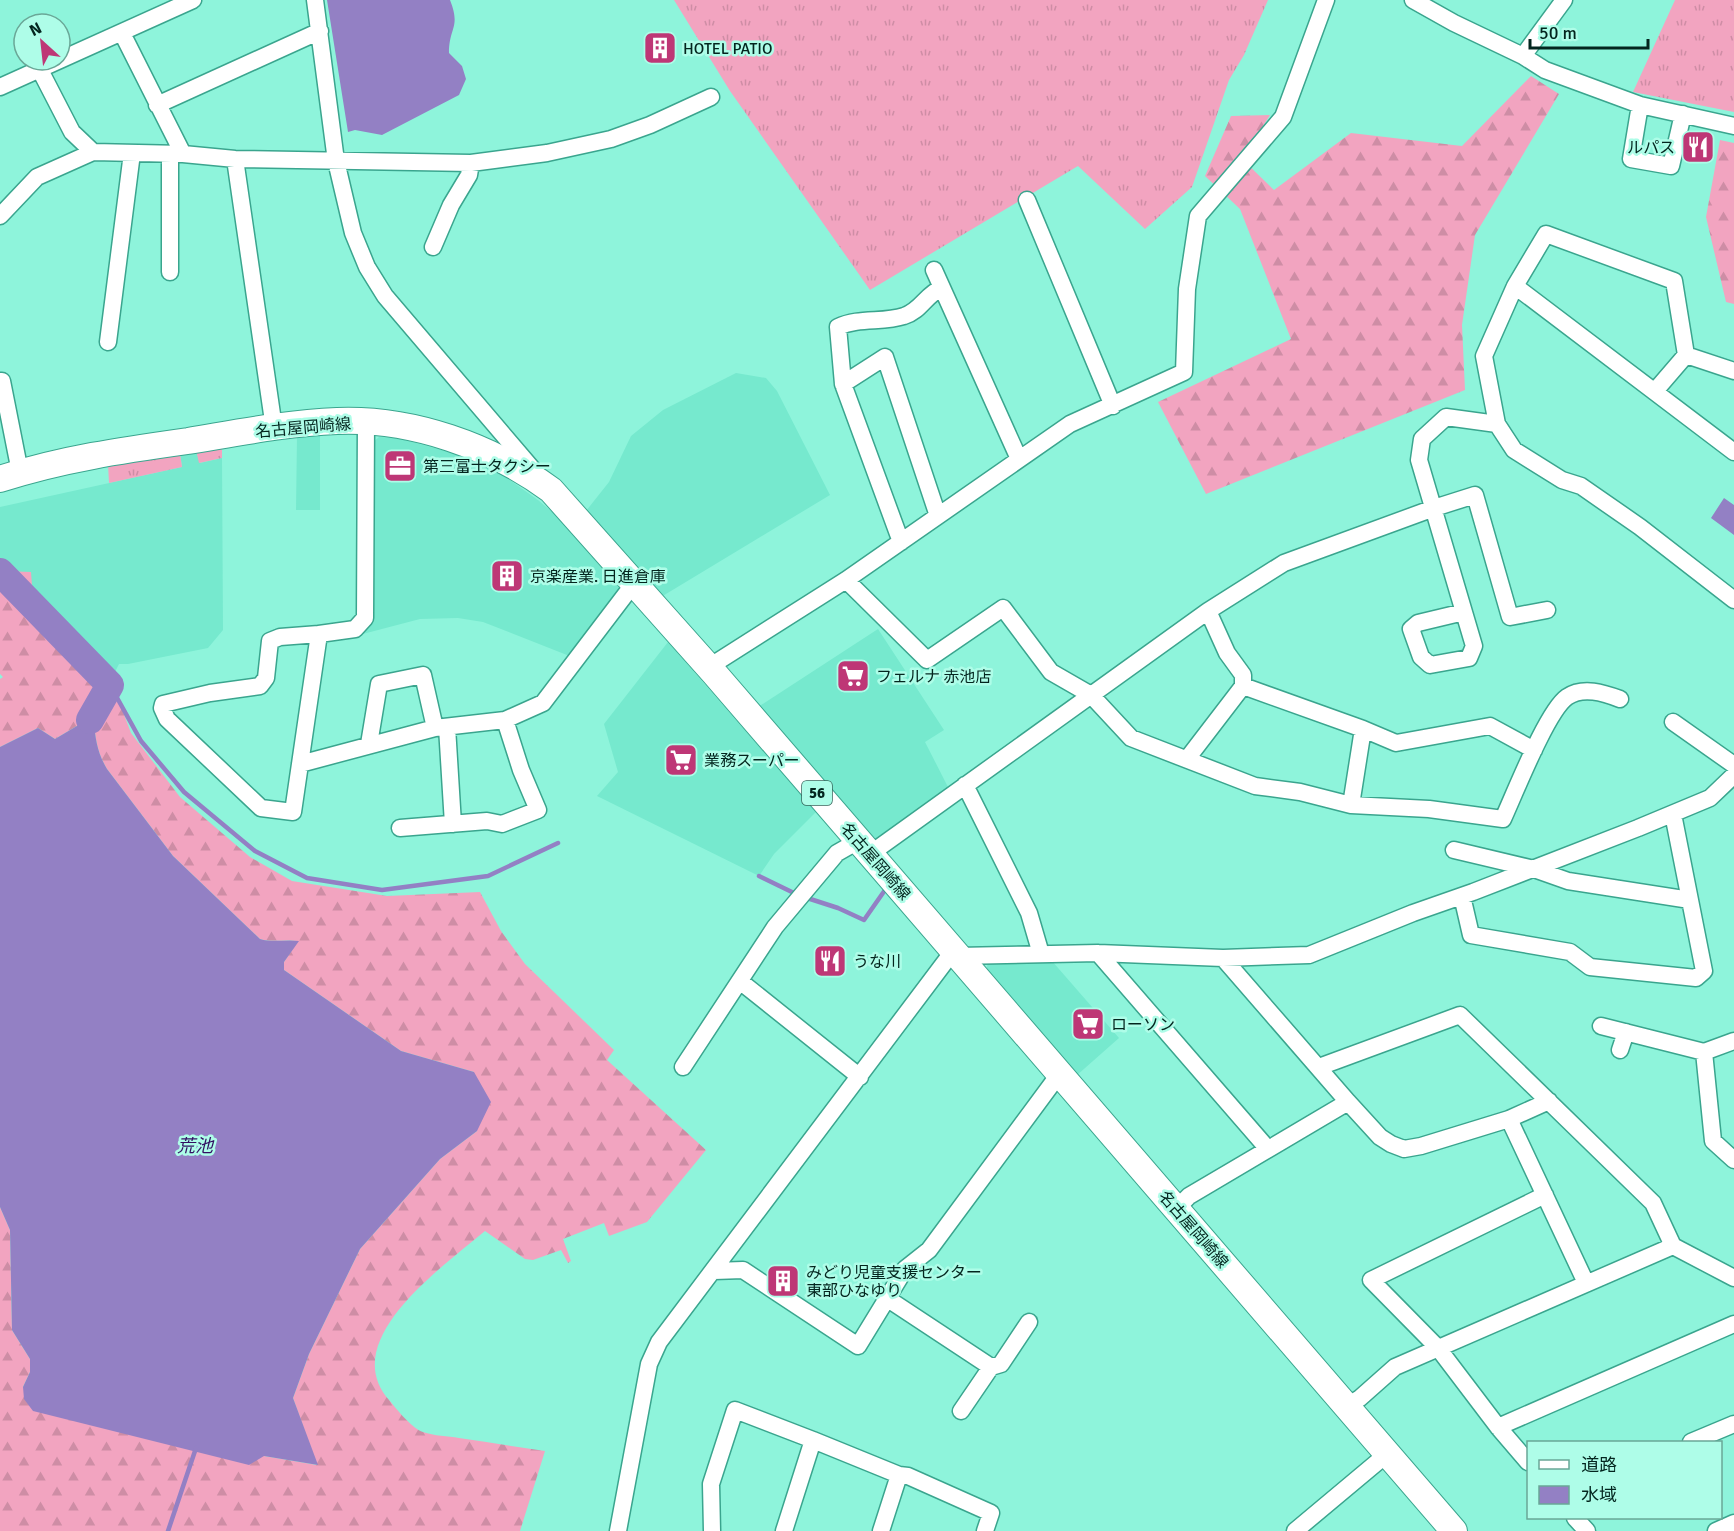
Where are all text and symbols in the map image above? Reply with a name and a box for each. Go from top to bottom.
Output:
north arrow [12,12,72,72]
scale bar [1530,12,1648,50]
text: N [26,18,45,41]
text: 50 m [1539,22,1577,44]
building icon: HOTEL PATIO [642,30,678,66]
place label: HOTEL PATIO [683,39,773,59]
restaurant icon: ルパス [1680,129,1716,165]
place label: ルパス [1627,138,1675,158]
street label: 名古屋岡崎線 [254,414,352,442]
office icon: 第三富士タクシー [382,448,418,484]
place label: 第三富士タクシー [423,457,551,477]
building icon: 京楽産業. 日進倉庫 [489,558,525,594]
place label: 京楽産業. 日進倉庫 [530,567,666,587]
supermarket icon: フェルナ 赤池店 [835,658,871,694]
place label: フェルナ 赤池店 [876,667,992,687]
supermarket icon: 業務スーパー [663,742,699,778]
place label: 業務スーパー [704,751,800,771]
road number: 56 [802,781,832,805]
street label: 名古屋岡崎線 [836,819,914,904]
restaurant icon: うな川 [812,943,848,979]
place label: うな川 [853,952,901,972]
supermarket icon: ローソン [1070,1006,1106,1042]
place label: ローソン [1111,1015,1175,1035]
water label: 荒池 [177,1135,215,1157]
street label: 名古屋岡崎線 [1154,1187,1232,1272]
building icon: みどり児童支援センター 東部ひなゆり [765,1263,801,1299]
place label: みどり児童支援センター 東部ひなゆり [806,1263,982,1301]
legend [1527,1441,1722,1519]
text: 道路 [1581,1454,1617,1476]
text: 水域 [1581,1484,1617,1506]

